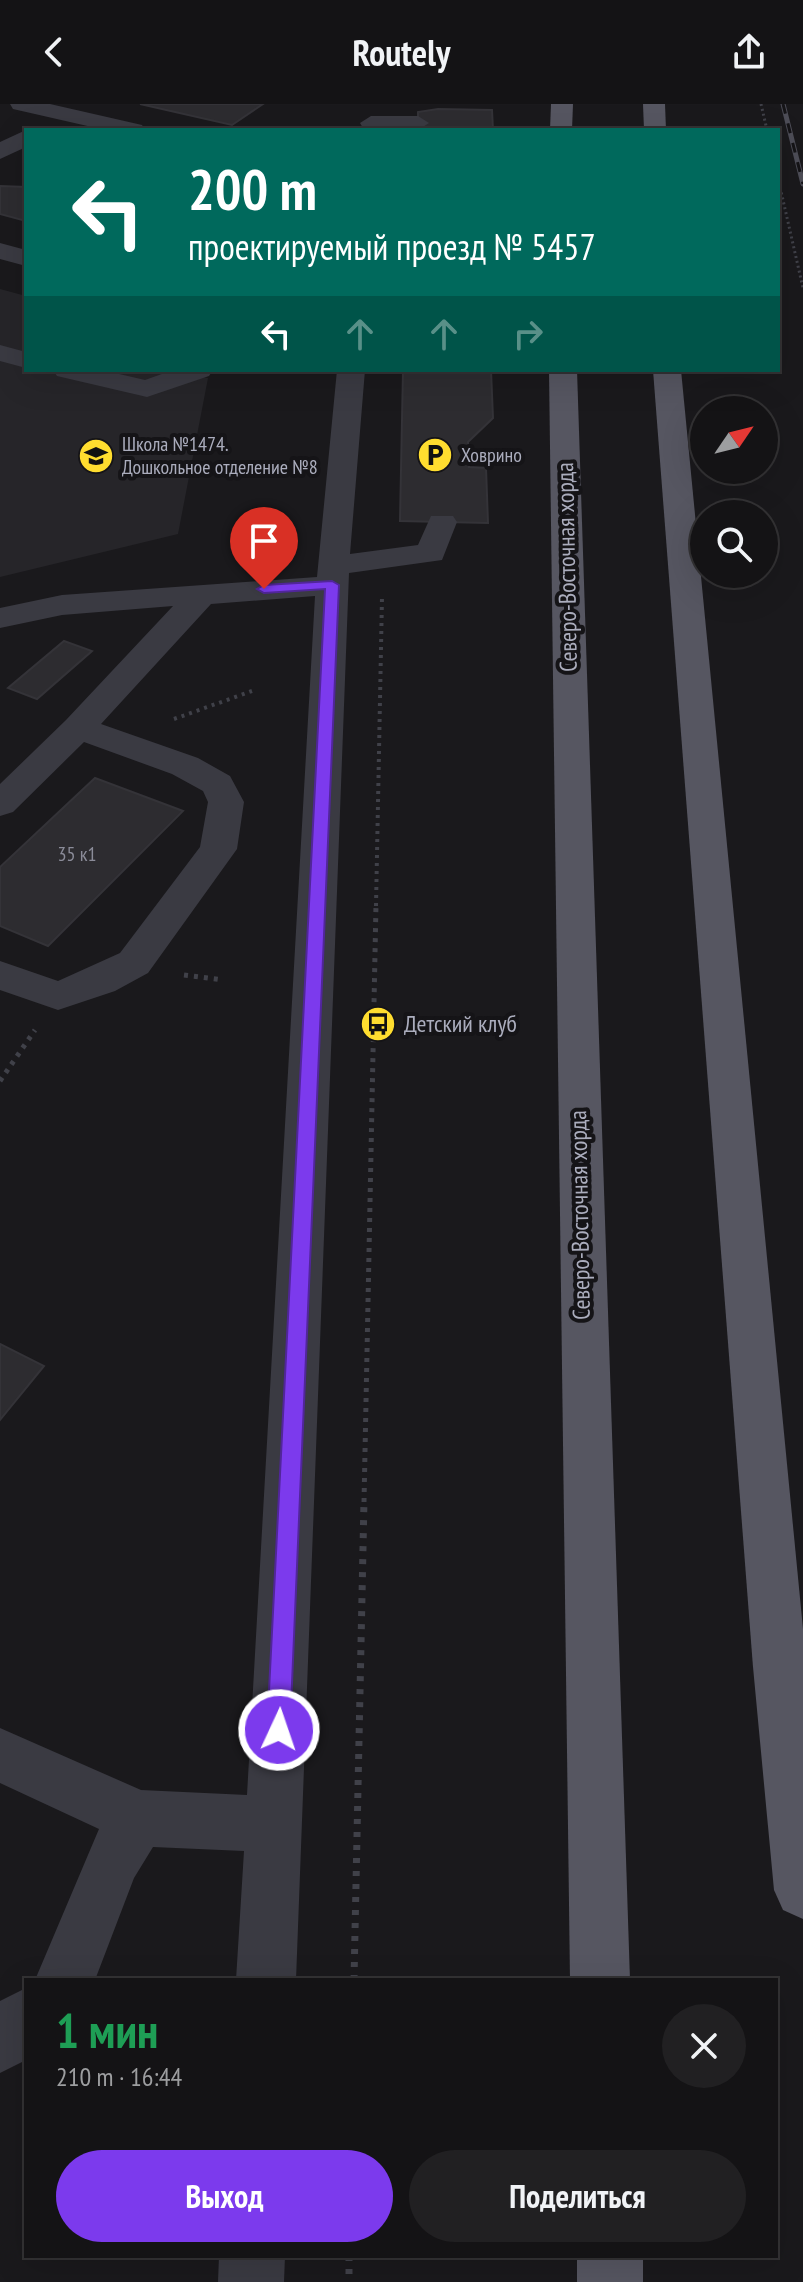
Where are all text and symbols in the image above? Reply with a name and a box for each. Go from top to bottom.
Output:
text: Routely [353,29,450,76]
icon: back [32,30,76,74]
icon: share [727,30,771,74]
text: 200 m [188,153,317,225]
icon: left [56,160,160,264]
text: проектируемый проезд № 5457 [188,223,596,270]
icon: left [254,312,298,356]
icon: ahead [338,312,382,356]
icon: ahead [422,312,466,356]
icon: right [506,312,550,356]
north arrow [690,396,778,484]
map controls [690,396,778,588]
place label: Школа №1474. Дошкольное отделение №8 [122,431,318,480]
parking icon: Ховрино [416,436,454,474]
school or university icon: Школа №1474. Дошкольное отделение №8 [77,437,115,475]
place label: Ховрино [461,442,522,468]
street label: Северо-Восточная хорда [549,462,584,672]
button: search [690,500,778,588]
pin [230,507,298,589]
icon: arrive [242,519,286,563]
house number: 35 к1 [58,841,96,867]
bus stop icon: Детский клуб [359,1005,397,1043]
place label: Детский клуб [404,1008,517,1039]
street label: Северо-Восточная хорда [562,1110,597,1320]
position arrow [237,1688,321,1772]
text: 1 мин [56,1999,158,2061]
button: close [662,2004,746,2088]
text: 210 m · 16:44 [56,2060,182,2093]
button: Выход [56,2150,393,2242]
button: Поделиться [409,2150,746,2242]

